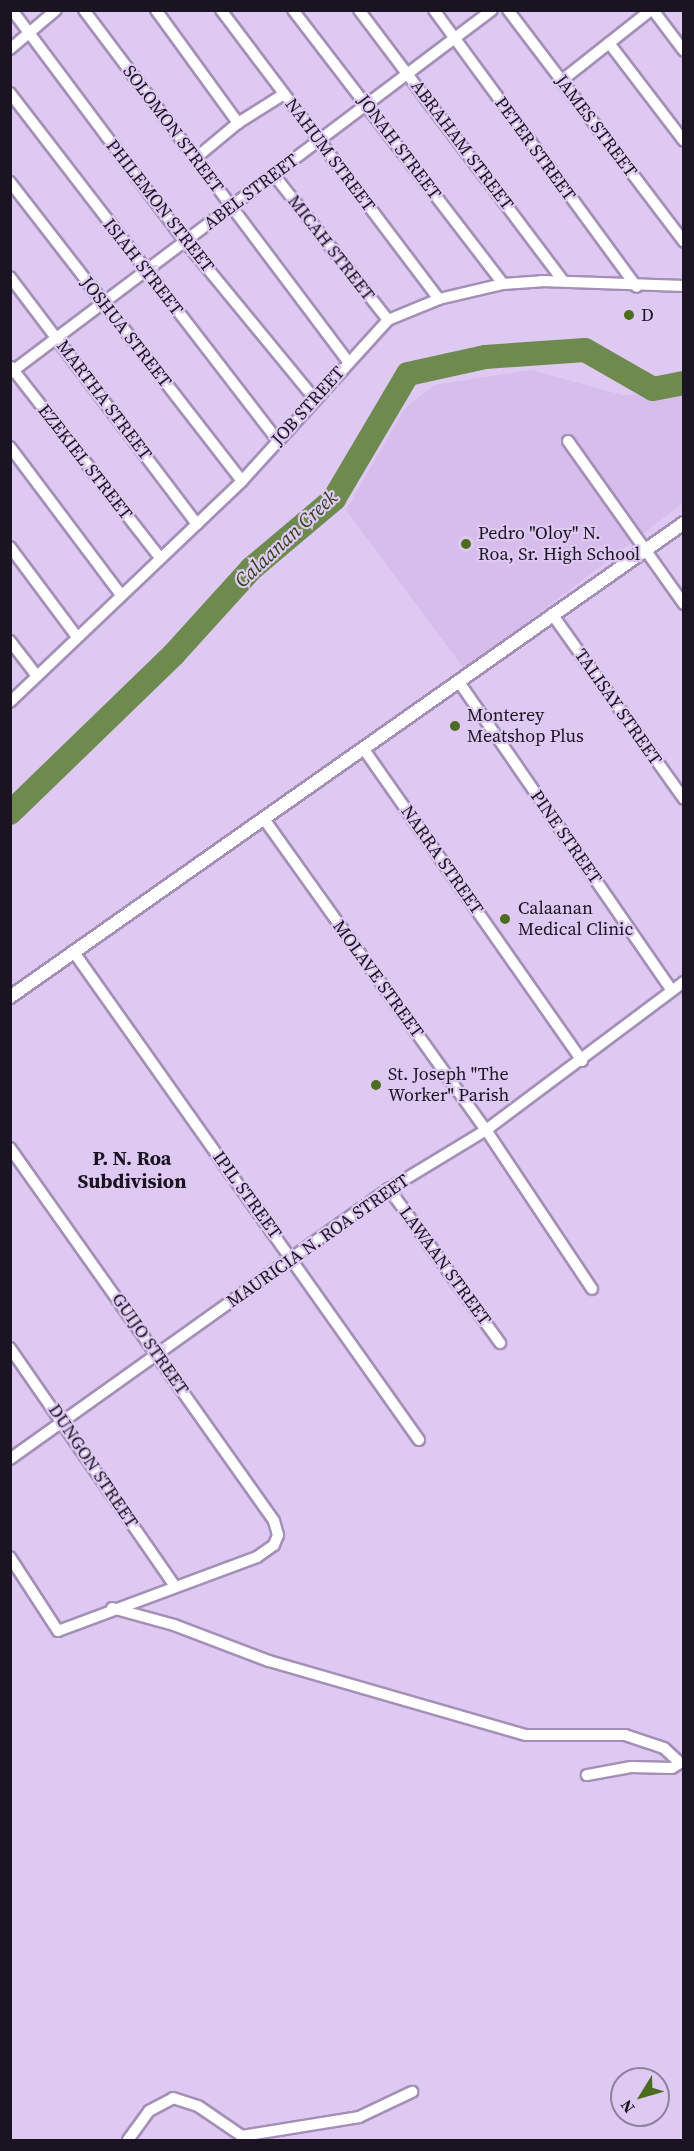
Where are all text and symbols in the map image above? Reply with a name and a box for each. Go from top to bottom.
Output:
street label: SOLOMON STREET [118,61,228,197]
street label: JAMES STREET [551,71,641,181]
street label: ABRAHAM STREET [406,76,518,214]
street label: JONAH STREET [353,90,445,204]
street label: PETER STREET [490,93,580,205]
street label: NAHUM STREET [280,94,380,216]
street label: PHILEMON STREET [102,135,218,277]
street label: ABEL STREET [200,149,302,235]
street label: MICAH STREET [283,191,379,305]
street label: ISIAH STREET [99,214,187,320]
street label: JOSHUA STREET [76,272,176,392]
place label: D [641,304,654,326]
marker: D [622,308,636,322]
street label: MARTHA STREET [52,336,156,464]
street label: JOB STREET [267,362,349,450]
street label: EZEKIEL STREET [33,400,137,524]
water label: Calaanan Creek [230,485,342,593]
place label: Pedro "Oloy" N. Roa, Sr. High School [478,523,640,566]
marker: Pedro "Oloy" N. Roa, Sr. High School [459,537,473,551]
street label: TALISAY STREET [570,645,666,769]
place label: Monterey Meatshop Plus [467,705,584,748]
marker: Monterey Meatshop Plus [448,719,462,733]
street label: PINE STREET [526,786,606,888]
street label: NARRA STREET [396,801,488,919]
place label: Calaanan Medical Clinic [518,898,633,940]
marker: Calaanan Medical Clinic [496,910,514,928]
street label: MOLAVE STREET [328,916,428,1042]
place label: St. Joseph "The Worker" Parish [388,1064,509,1106]
marker: St. Joseph "The Worker" Parish [369,1078,383,1092]
district label: P. N. Roa Subdivision [78,1146,186,1193]
street label: IPIL STREET [208,1147,286,1243]
street label: MAURICIA N. ROA STREET [223,1170,413,1312]
street label: LAWAAN STREET [395,1202,495,1330]
street label: GUIJO STREET [107,1289,193,1399]
street label: DUNGON STREET [44,1400,142,1532]
north arrow [610,2067,670,2127]
text: N [615,2095,640,2118]

